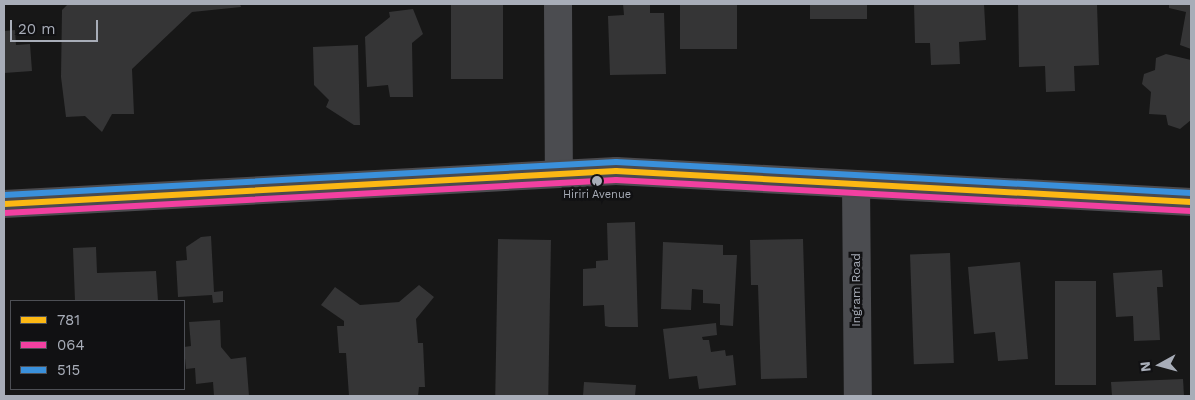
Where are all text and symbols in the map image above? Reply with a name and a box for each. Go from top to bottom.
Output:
scale bar [12,10,100,42]
text: 20 m [18,20,56,38]
marker: Hiriri Avenue [592,176,602,186]
place label: Hiriri Avenue [563,188,631,202]
street label: Ingram Road [850,253,864,327]
legend [10,300,185,390]
text: 781 [57,311,80,329]
text: 064 [57,336,85,354]
north arrow [1135,340,1185,390]
text: 515 [57,361,80,379]
text: N [1137,361,1154,373]

